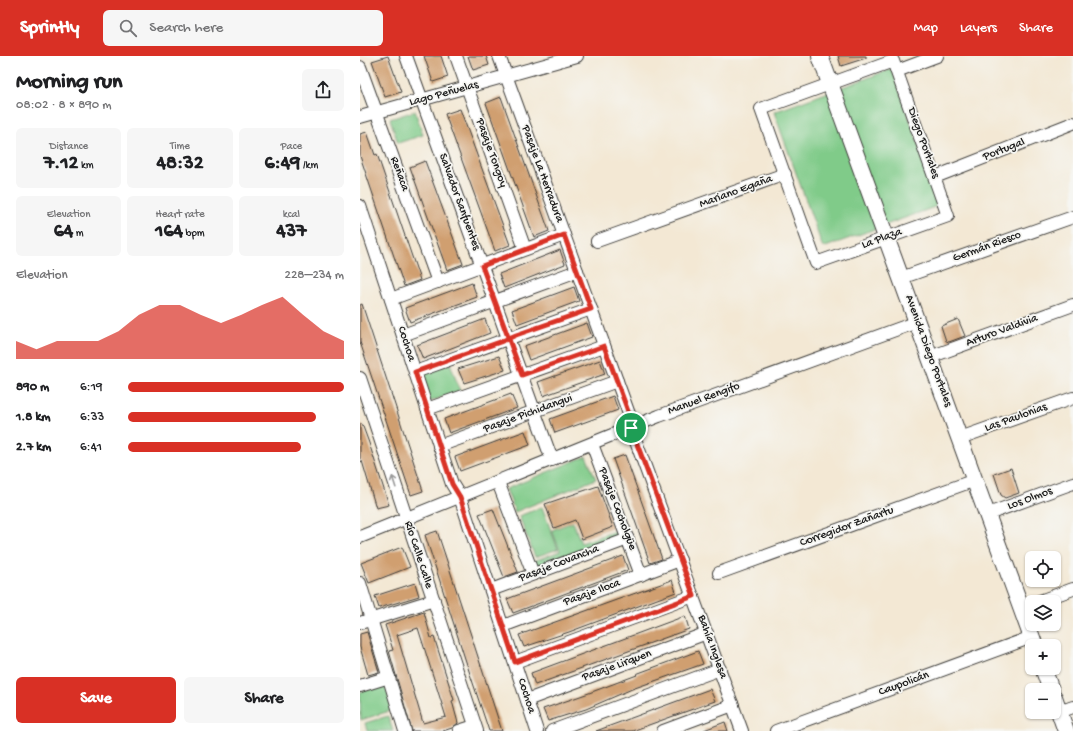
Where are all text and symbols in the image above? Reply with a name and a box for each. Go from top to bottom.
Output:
search box [103,10,383,46]
text: Sprintly [20,17,79,40]
icon: search [117,17,139,39]
text: Search here [149,19,223,37]
text: Map [914,20,938,37]
text: Layers [960,20,997,37]
text: Share [1019,20,1053,37]
button: share [302,69,344,111]
text: Morning run [16,70,122,96]
street label: Lago Peñuelas [408,78,481,110]
text: 08:02 · 8 × 890 m [16,98,111,113]
street label: Diego Portales [903,105,943,181]
street label: Pasaje Tongoy [472,116,510,189]
street label: Pasaje La Herradura [518,122,566,225]
street label: Portugal [980,135,1027,165]
text: Distance [49,141,88,153]
text: Time [170,141,190,153]
text: Pace [281,141,302,153]
street label: Salvador Sanfuentes [435,152,483,253]
text: 7.12 [44,153,78,176]
text: 48:32 [157,153,203,176]
text: 6:49 [264,153,300,176]
street label: Reñaca [386,155,412,193]
text: km [78,160,94,172]
text: /km [300,160,318,172]
street label: Mariano Egaña [698,172,775,212]
text: Elevation [47,209,91,221]
text: Heart rate [155,209,205,221]
text: kcal [283,209,300,221]
text: 64 [54,221,73,244]
text: 164 [155,221,183,244]
text: 437 [276,221,306,244]
street label: La Plaza [860,225,904,253]
text: m [73,228,84,240]
text: bpm [183,228,205,240]
street label: Germán Riesco [951,228,1023,266]
text: Elevation [16,268,68,283]
text: 228–234 m [285,268,344,283]
street label: Avenida Diego Portales [901,293,955,409]
street label: Arturo Valdivia [964,311,1040,350]
street label: Cochoa [394,325,418,364]
text: 890 m [16,380,49,395]
text: 6:19 [80,380,102,395]
street label: Manuel Rengifo [666,380,742,418]
street label: Pasaje Pichidangui [481,391,575,437]
street label: Las Paulonias [983,400,1050,436]
text: 1.8 km [16,410,51,425]
text: 6:33 [80,410,104,425]
pin [614,411,648,445]
icon: arrive [620,417,642,439]
text: 2.7 km [16,440,51,455]
text: 6:41 [80,440,102,455]
street label: Pasaje Cocholgüe [594,465,640,553]
one-way arrow [390,475,397,488]
street label: Los Olmos [1006,484,1055,514]
street label: Corregidor Zañartu [798,503,896,550]
street label: Río Calle Calle [401,520,436,591]
street label: Pasaje Covancha [516,542,601,586]
map controls [1025,551,1061,719]
button: locate [1025,551,1061,587]
street label: Pasaje Iloca [561,576,623,610]
button: layers [1025,595,1061,631]
street label: Bahía Inglesa [694,612,730,681]
button: + [1025,639,1061,675]
street label: Pasaje Lirquen [579,647,654,685]
street label: Caupolicán [877,668,931,700]
button: Save [16,677,176,723]
button: Share [184,677,344,723]
street label: Cochoa [514,677,538,716]
button: − [1025,683,1061,719]

